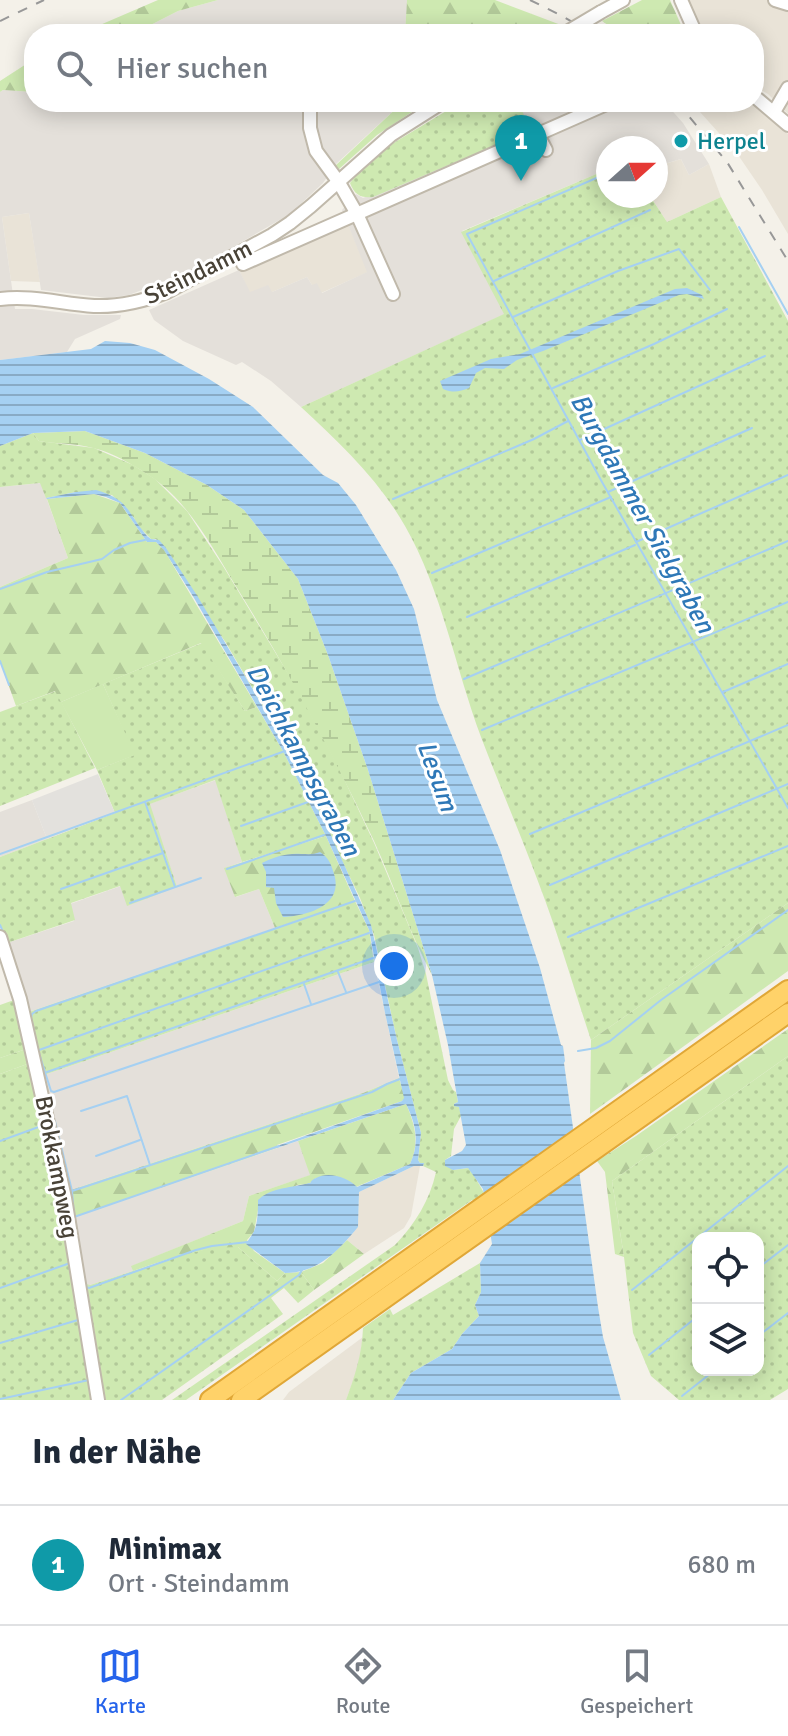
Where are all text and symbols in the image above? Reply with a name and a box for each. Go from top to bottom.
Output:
search box [24,24,764,112]
icon: search [52,46,96,90]
text: Hier suchen [116,50,268,87]
pin: 1 [495,115,547,181]
place label: Herpel [697,126,766,156]
marker: Herpel [672,132,690,150]
north arrow [596,136,668,208]
street label: Steindamm [139,233,257,311]
water label: Burgdammer Sielgraben [563,388,722,640]
water label: Deichkampsgraben [239,659,368,863]
water label: Lesum [410,737,465,817]
your location [374,946,414,986]
street label: Brokkampweg [28,1093,86,1241]
map controls [692,1232,764,1376]
button: locate [692,1232,764,1304]
button: layers [692,1304,764,1376]
text: In der Nähe [32,1431,201,1473]
text: Minimax [108,1531,221,1568]
text: 1 [51,1549,65,1581]
text: 680 m [687,1549,756,1581]
text: Ort · Steindamm [108,1568,290,1600]
tab: Karte [95,1644,146,1719]
tab: Route [336,1644,391,1719]
tab: Gespeichert [580,1644,693,1719]

